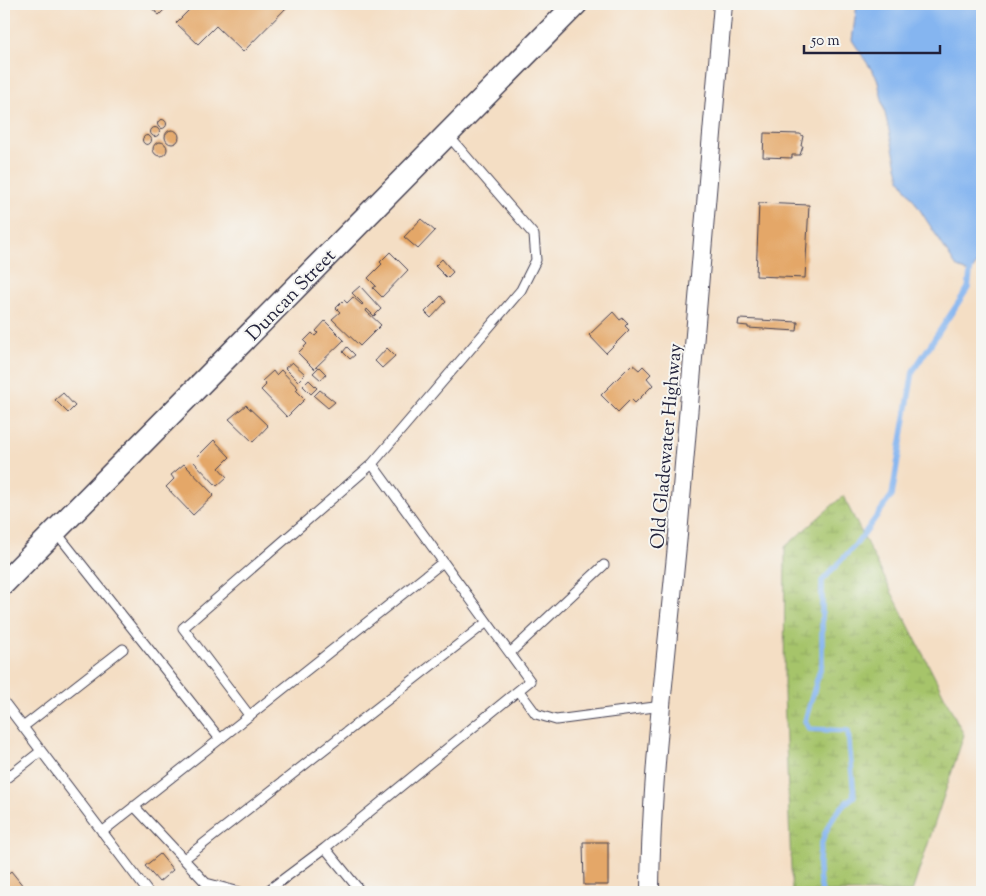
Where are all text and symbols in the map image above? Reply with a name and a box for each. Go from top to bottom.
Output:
scale bar [804,22,940,54]
text: 50 m [810,31,840,52]
street label: Duncan Street [241,243,343,348]
street label: Old Gladewater Highway [645,342,690,550]

